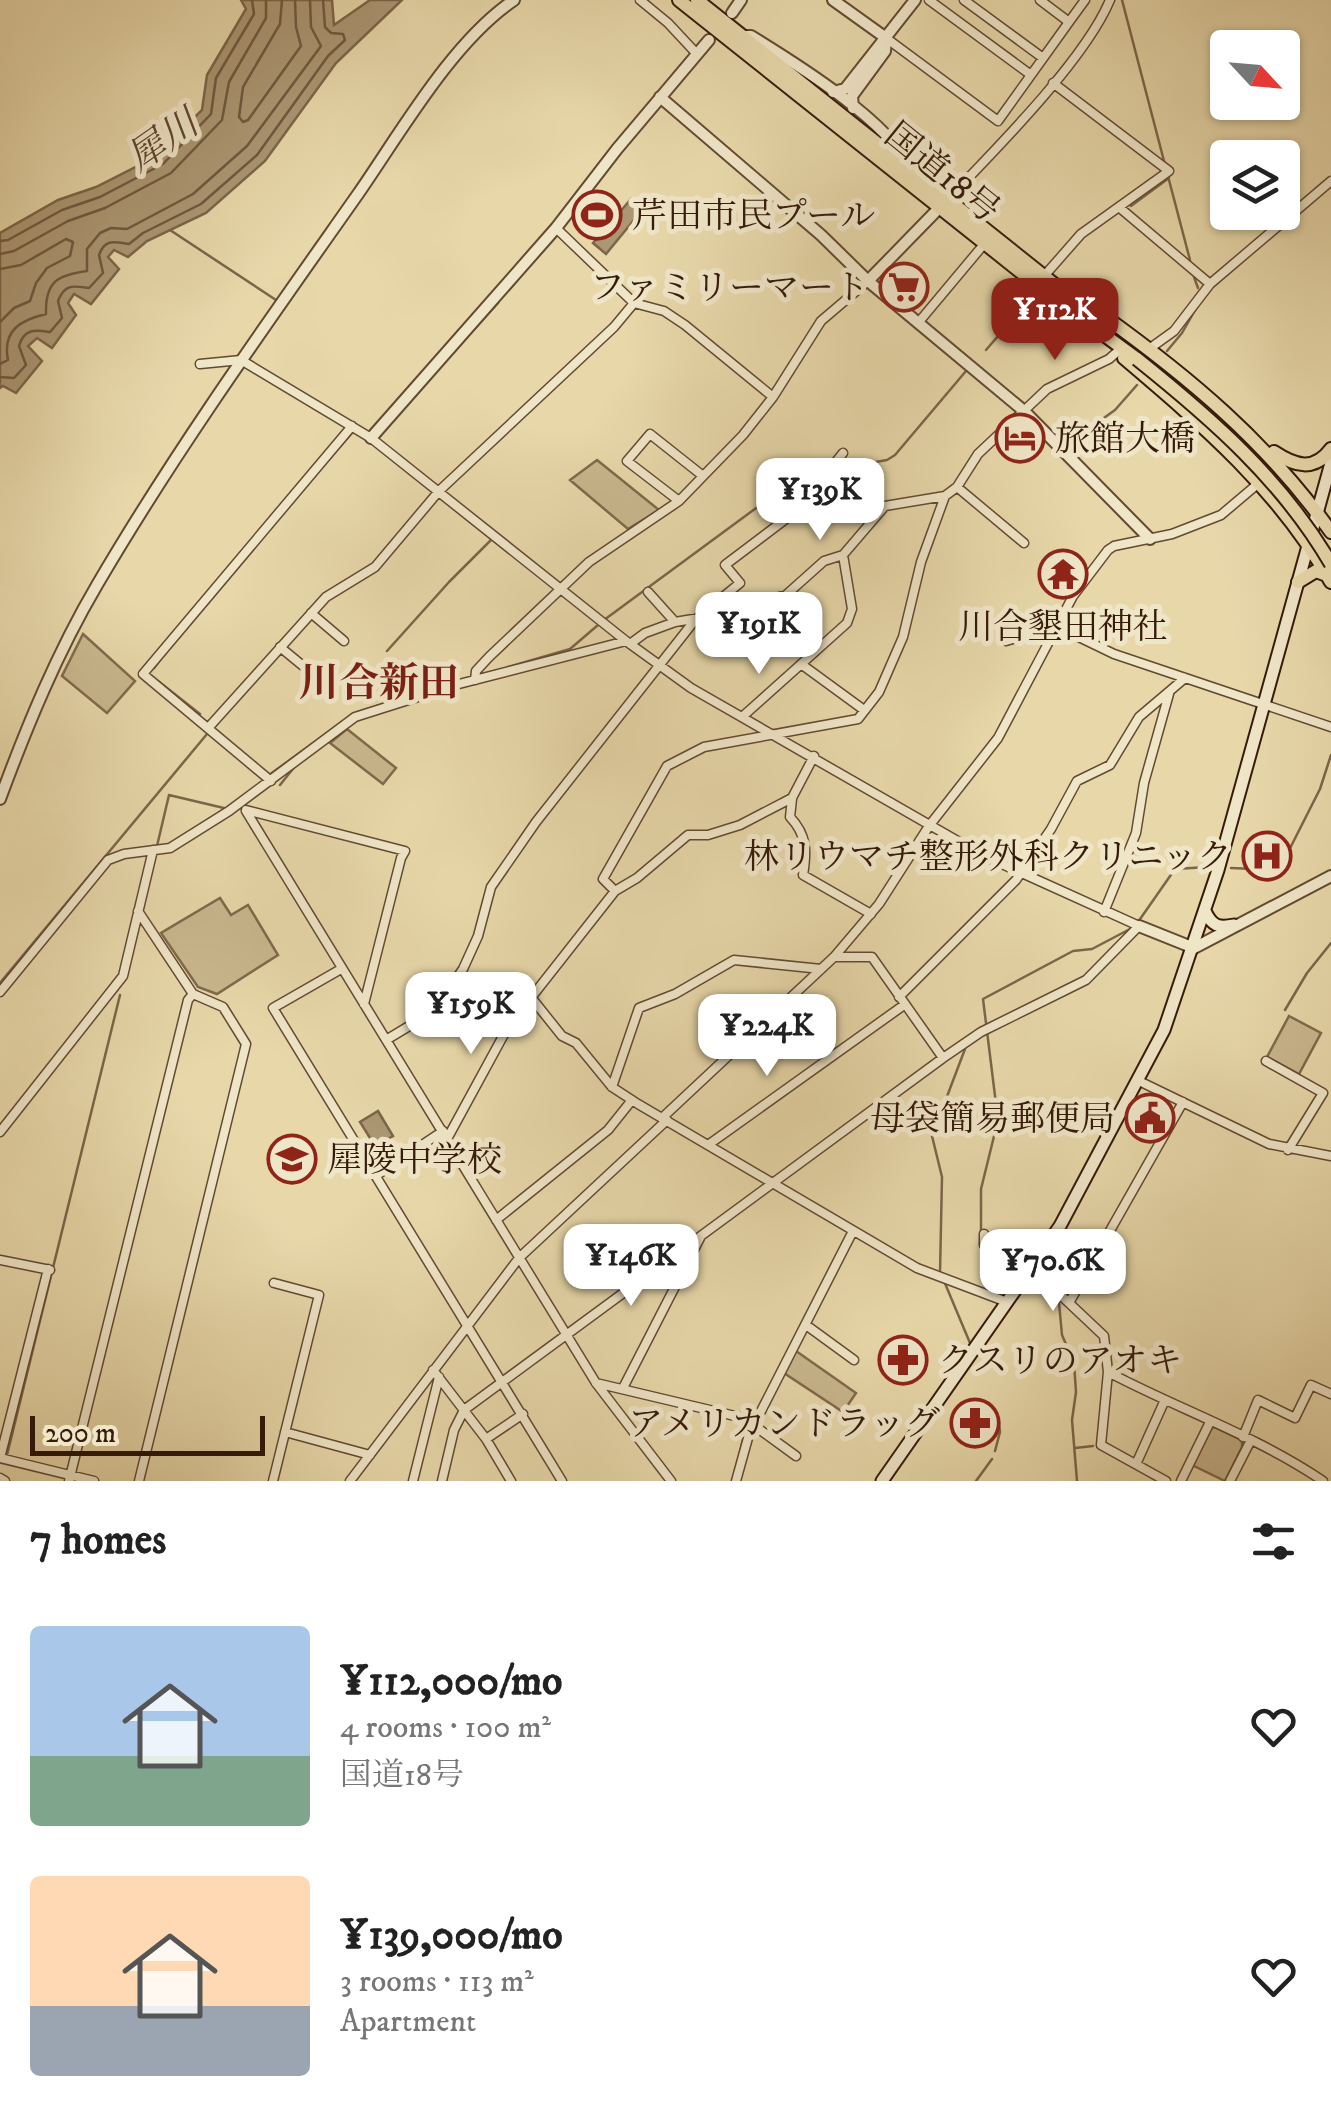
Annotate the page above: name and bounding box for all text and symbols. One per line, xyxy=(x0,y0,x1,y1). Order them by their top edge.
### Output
north arrow xyxy=(1210,30,1300,120)
map controls xyxy=(1210,30,1300,230)
water label: 犀川 xyxy=(118,98,211,183)
street label: 国道18号 xyxy=(875,114,1008,233)
button: layers xyxy=(1210,140,1300,230)
sports icon: 芹田市民プール xyxy=(571,189,623,241)
place label: 芹田市民プール xyxy=(632,195,875,239)
supermarket icon: ファミリーマート xyxy=(878,261,930,313)
place label: ファミリーマート xyxy=(590,267,869,311)
pin: ¥112K xyxy=(985,278,1125,363)
text: ¥112K xyxy=(1013,290,1097,330)
hotel icon: 旅館大橋 xyxy=(994,412,1046,464)
place label: 旅館大橋 xyxy=(1055,418,1195,462)
pin: ¥139K xyxy=(750,458,890,543)
text: ¥139K xyxy=(778,470,862,510)
temple icon: 川合墾田神社 xyxy=(1037,548,1089,600)
pin: ¥191K xyxy=(689,592,829,677)
text: ¥191K xyxy=(717,604,801,644)
place label: 川合墾田神社 xyxy=(958,606,1168,650)
district label: 川合新田 xyxy=(299,660,459,710)
hospital icon: 林リウマチ整形外科クリニック xyxy=(1241,830,1293,882)
place label: 林リウマチ整形外科クリニック xyxy=(744,836,1232,880)
pin: ¥159K xyxy=(401,972,541,1057)
text: ¥159K xyxy=(427,984,515,1024)
pin: ¥224K xyxy=(697,994,837,1079)
text: ¥224K xyxy=(720,1006,814,1046)
public building icon: 母袋簡易郵便局 xyxy=(1124,1092,1176,1144)
place label: 母袋簡易郵便局 xyxy=(870,1098,1115,1142)
school or university icon: 犀陵中学校 xyxy=(266,1133,318,1185)
place label: 犀陵中学校 xyxy=(327,1139,502,1183)
pin: ¥146K xyxy=(561,1224,701,1309)
pin: ¥70.6K xyxy=(972,1229,1134,1314)
text: ¥146K xyxy=(586,1236,676,1276)
text: ¥70.6K xyxy=(1002,1241,1104,1281)
pharmacy icon: クスリのアオキ xyxy=(877,1334,929,1386)
place label: クスリのアオキ xyxy=(938,1340,1182,1384)
pharmacy icon: アメリカンドラッグ xyxy=(949,1397,1001,1449)
place label: アメリカンドラッグ xyxy=(628,1403,940,1447)
scale bar xyxy=(30,1411,265,1456)
text: 200 m xyxy=(45,1416,116,1451)
icon: filters xyxy=(1246,1514,1301,1569)
text: 7 homes xyxy=(30,1515,166,1567)
text: ¥112,000/mo xyxy=(340,1656,563,1708)
icon: home xyxy=(110,1666,230,1786)
icon: heart xyxy=(1246,1699,1301,1754)
text: 4 rooms · 100 m² xyxy=(340,1708,551,1748)
text: 国道18号 xyxy=(340,1756,464,1796)
text: ¥139,000/mo xyxy=(340,1910,563,1962)
icon: home xyxy=(110,1916,230,2036)
icon: heart xyxy=(1246,1949,1301,2004)
text: 3 rooms · 113 m² xyxy=(340,1962,534,2002)
text: Apartment xyxy=(340,2002,476,2042)

